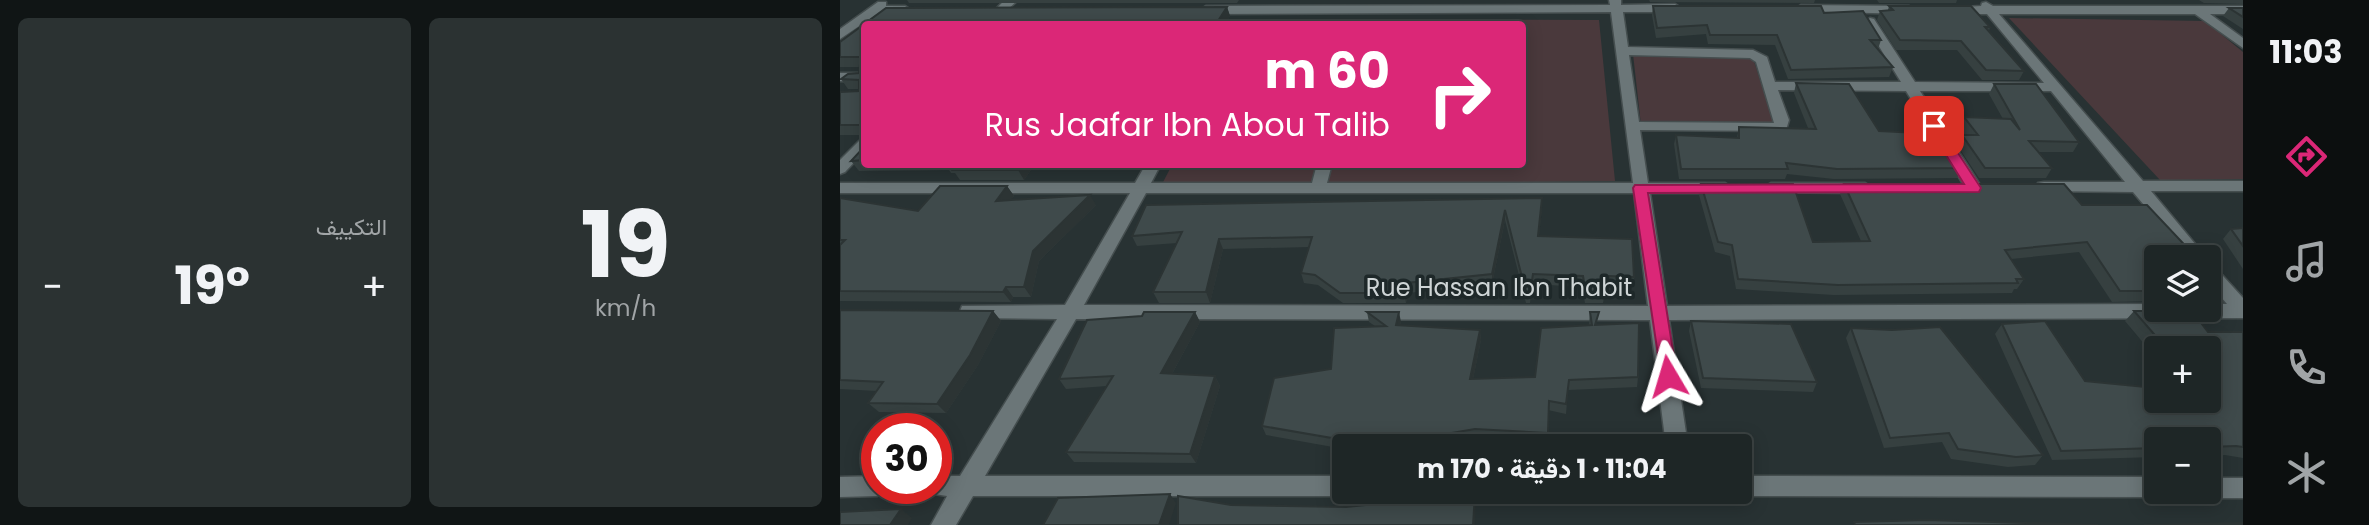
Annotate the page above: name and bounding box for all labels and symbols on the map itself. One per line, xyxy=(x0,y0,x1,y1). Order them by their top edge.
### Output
pin xyxy=(1904,96,1964,156)
street label: Rue Hassan Ibn Thabit xyxy=(1366,271,1632,304)
position arrow xyxy=(1631,339,1705,413)
speed limit sign: 30 xyxy=(861,413,952,504)

